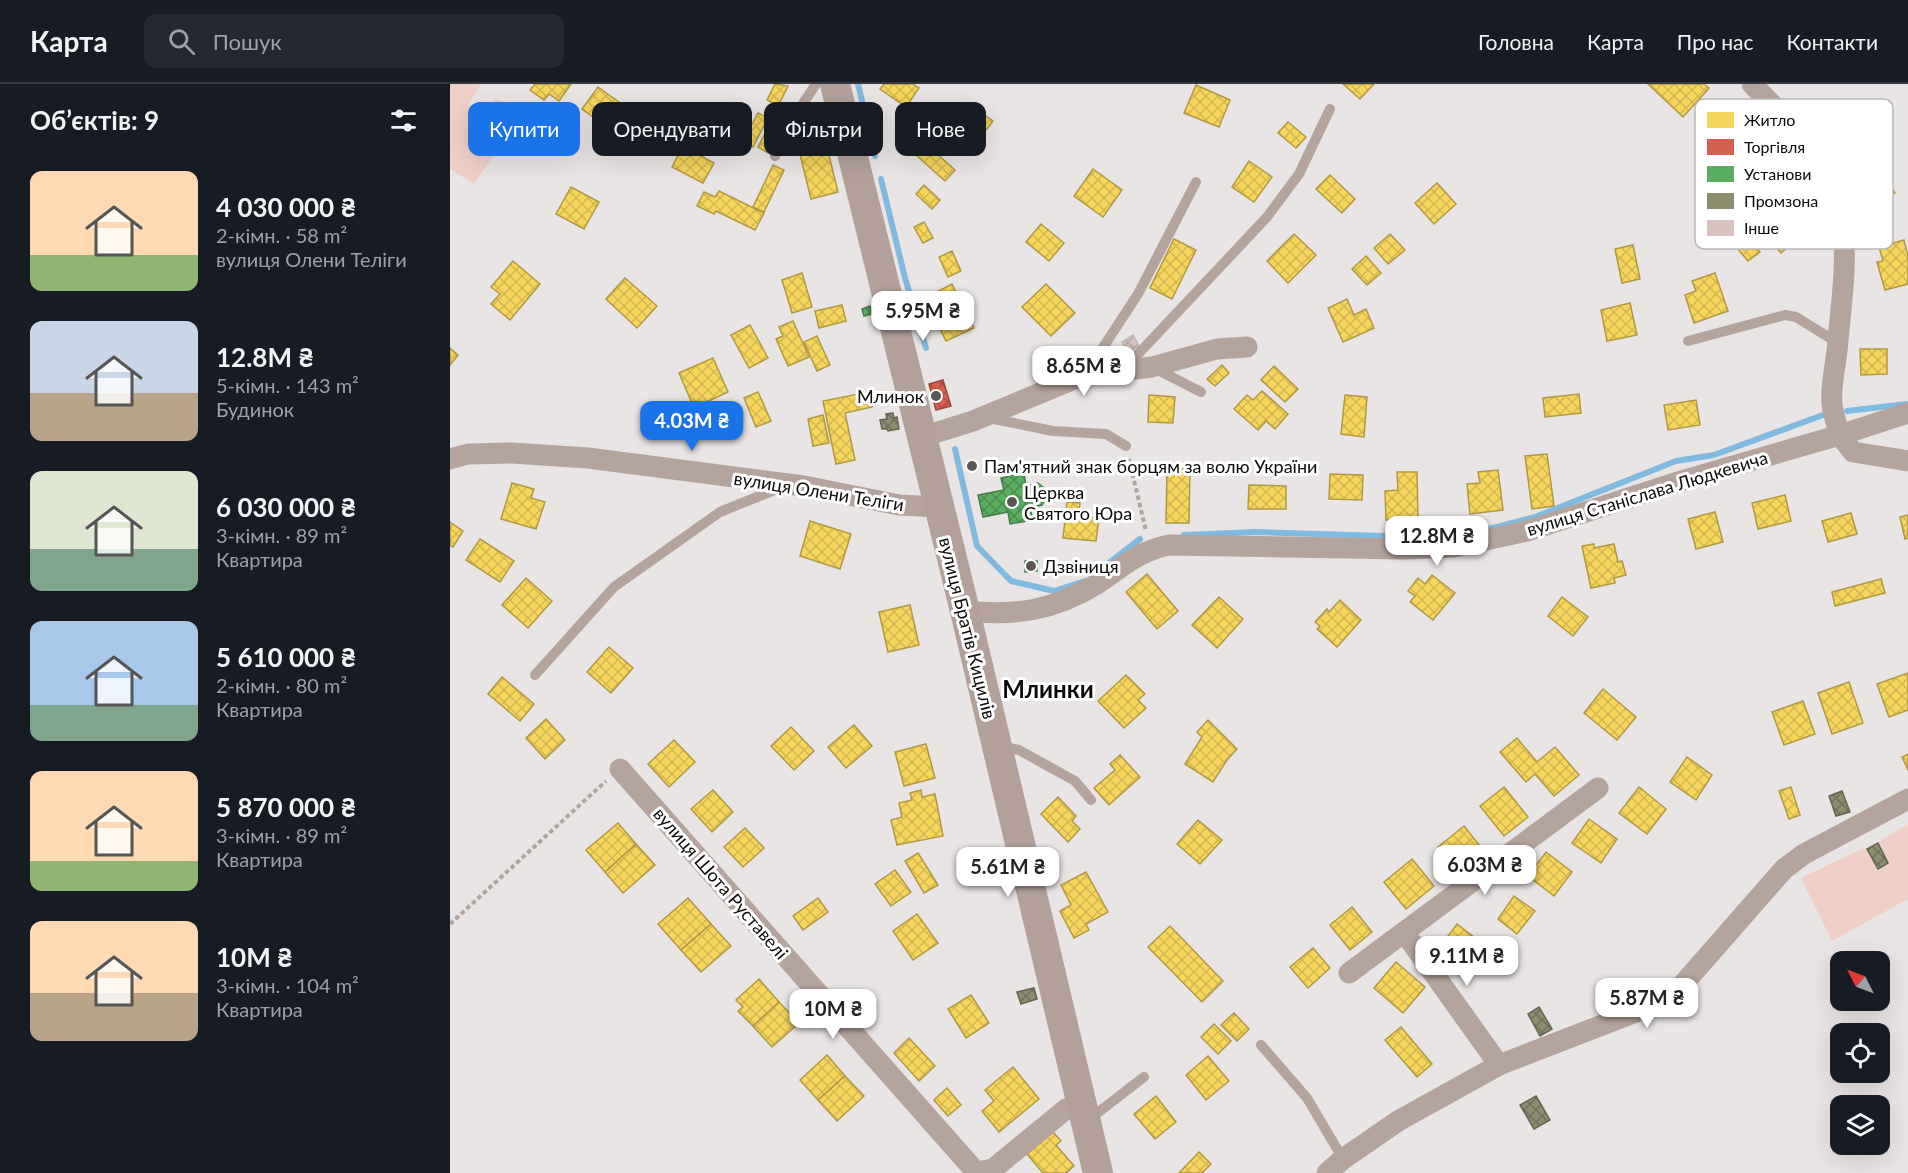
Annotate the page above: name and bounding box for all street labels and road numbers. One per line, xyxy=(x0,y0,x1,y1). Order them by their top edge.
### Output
street label: вулиця Станіслава Людкевича xyxy=(1524,446,1770,540)
street label: вулиця Олени Теліги xyxy=(732,467,906,515)
street label: вулиця Братів Кицилів xyxy=(935,535,1001,721)
street label: вулиця Шота Руставелі xyxy=(649,803,793,963)

